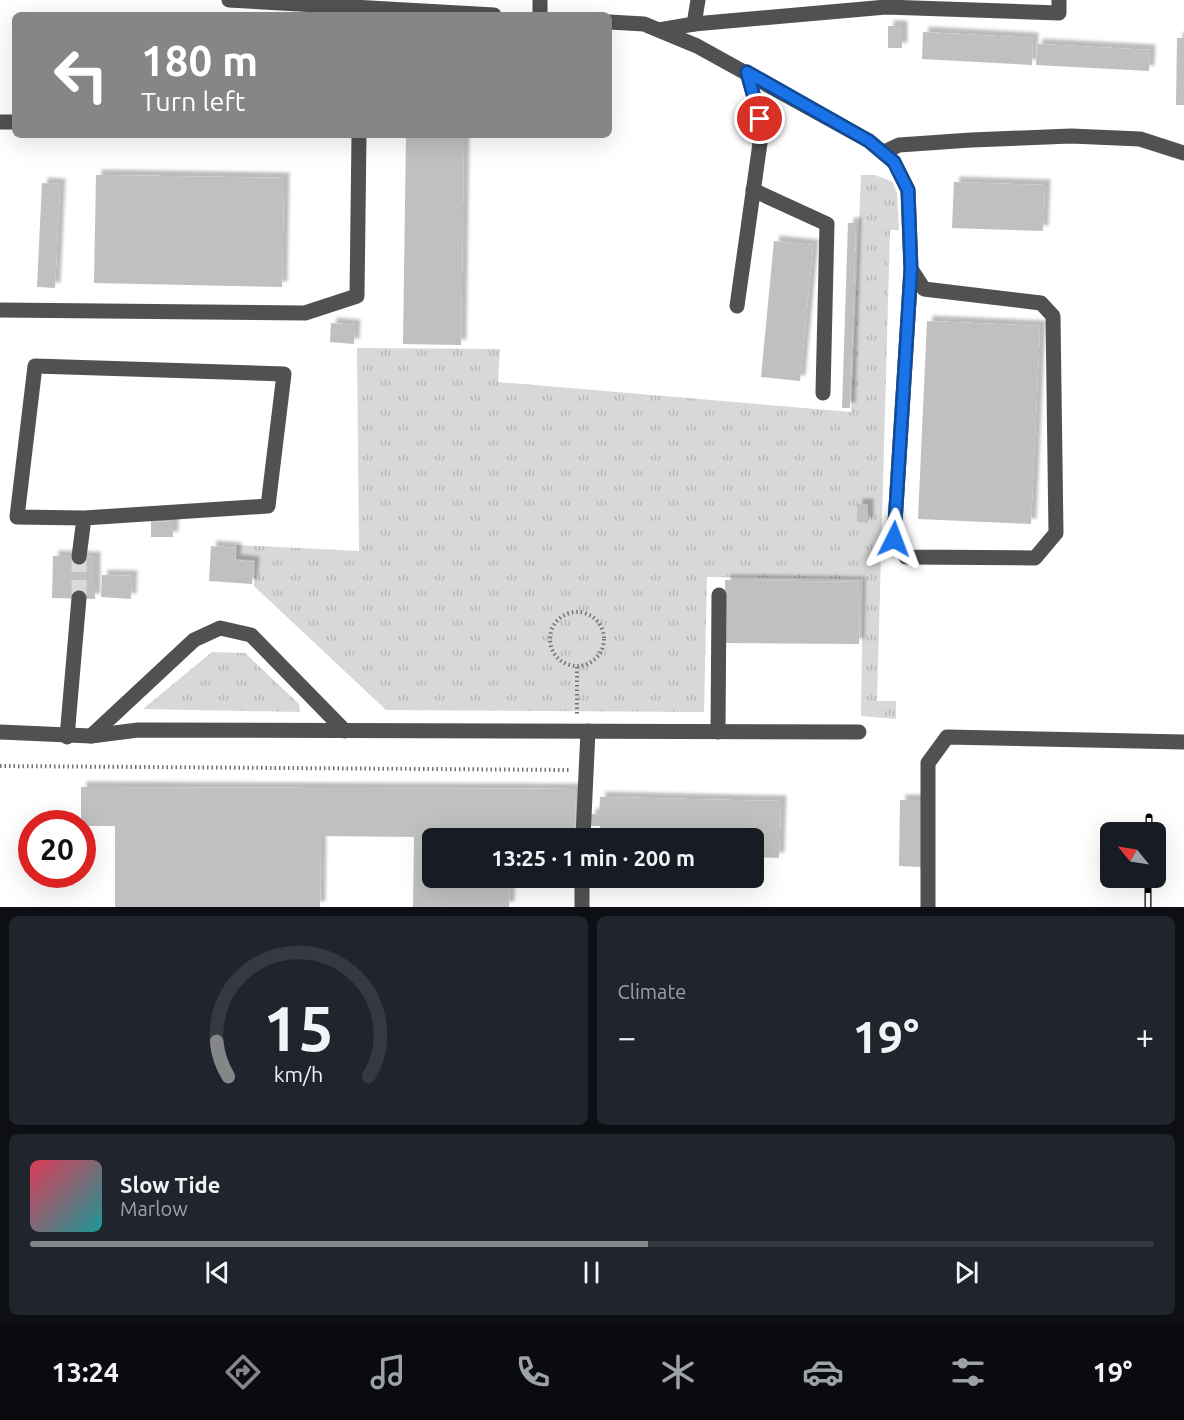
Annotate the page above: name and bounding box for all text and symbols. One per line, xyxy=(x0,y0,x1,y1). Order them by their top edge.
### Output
icon: left xyxy=(42,36,120,114)
text: 180 m xyxy=(141,37,258,84)
text: Turn left xyxy=(141,86,245,116)
pin xyxy=(734,93,785,144)
icon: arrive xyxy=(743,102,776,135)
position arrow xyxy=(862,507,926,571)
speed limit sign: 20 xyxy=(18,810,96,888)
north arrow xyxy=(1100,822,1166,888)
map controls xyxy=(1100,822,1166,888)
text: 13:25 · 1 min · 200 m xyxy=(491,845,695,870)
text: Climate xyxy=(618,980,686,1003)
text: 15 xyxy=(263,993,333,1063)
text: 19° xyxy=(852,1011,919,1062)
text: − xyxy=(618,1018,636,1055)
text: + xyxy=(1135,1018,1154,1055)
text: km/h xyxy=(273,1063,323,1087)
text: Slow Tide xyxy=(120,1172,220,1197)
text: Marlow xyxy=(120,1197,188,1220)
icon: previous xyxy=(201,1256,234,1289)
icon: pause xyxy=(575,1256,608,1289)
icon: next xyxy=(950,1256,983,1289)
icon: directions xyxy=(222,1351,264,1393)
icon: music xyxy=(367,1351,409,1393)
icon: phone xyxy=(512,1351,554,1393)
icon: climate xyxy=(657,1351,699,1393)
icon: car xyxy=(802,1351,844,1393)
icon: filters xyxy=(947,1351,989,1393)
text: 13:24 xyxy=(52,1357,119,1387)
text: 19° xyxy=(1092,1357,1132,1387)

